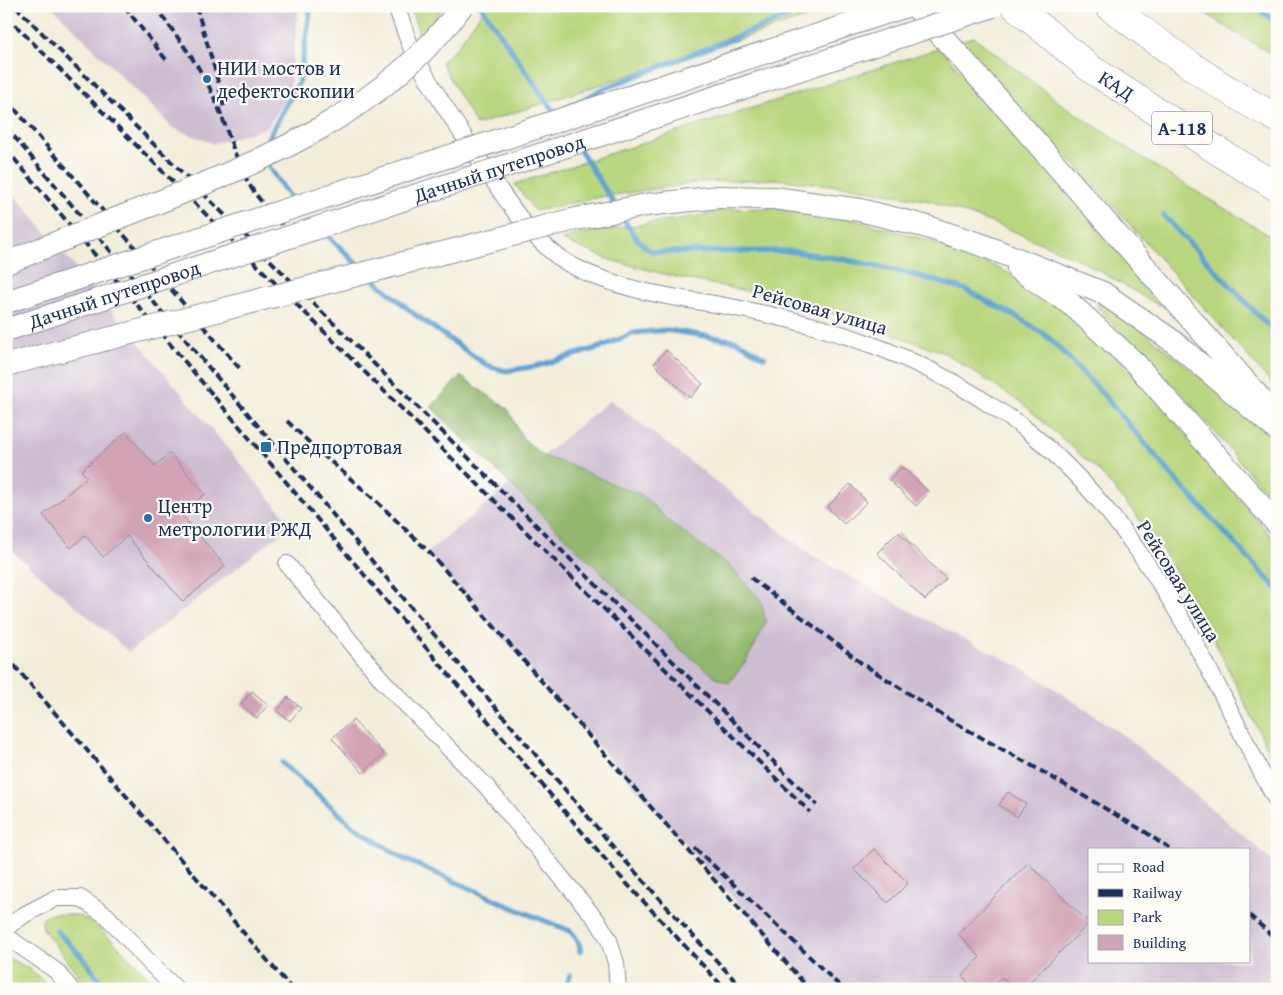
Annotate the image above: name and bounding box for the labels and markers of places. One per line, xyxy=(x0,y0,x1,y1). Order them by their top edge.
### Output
place label: НИИ мостов и дефектоскопии xyxy=(217,53,355,105)
marker: НИИ мостов и дефектоскопии xyxy=(201,73,213,85)
place label: Предпортовая xyxy=(277,432,402,461)
marker: Предпортовая xyxy=(259,440,273,454)
place label: Центр метрологии РЖД xyxy=(158,491,312,543)
marker: Центр метрологии РЖД xyxy=(142,512,154,524)

